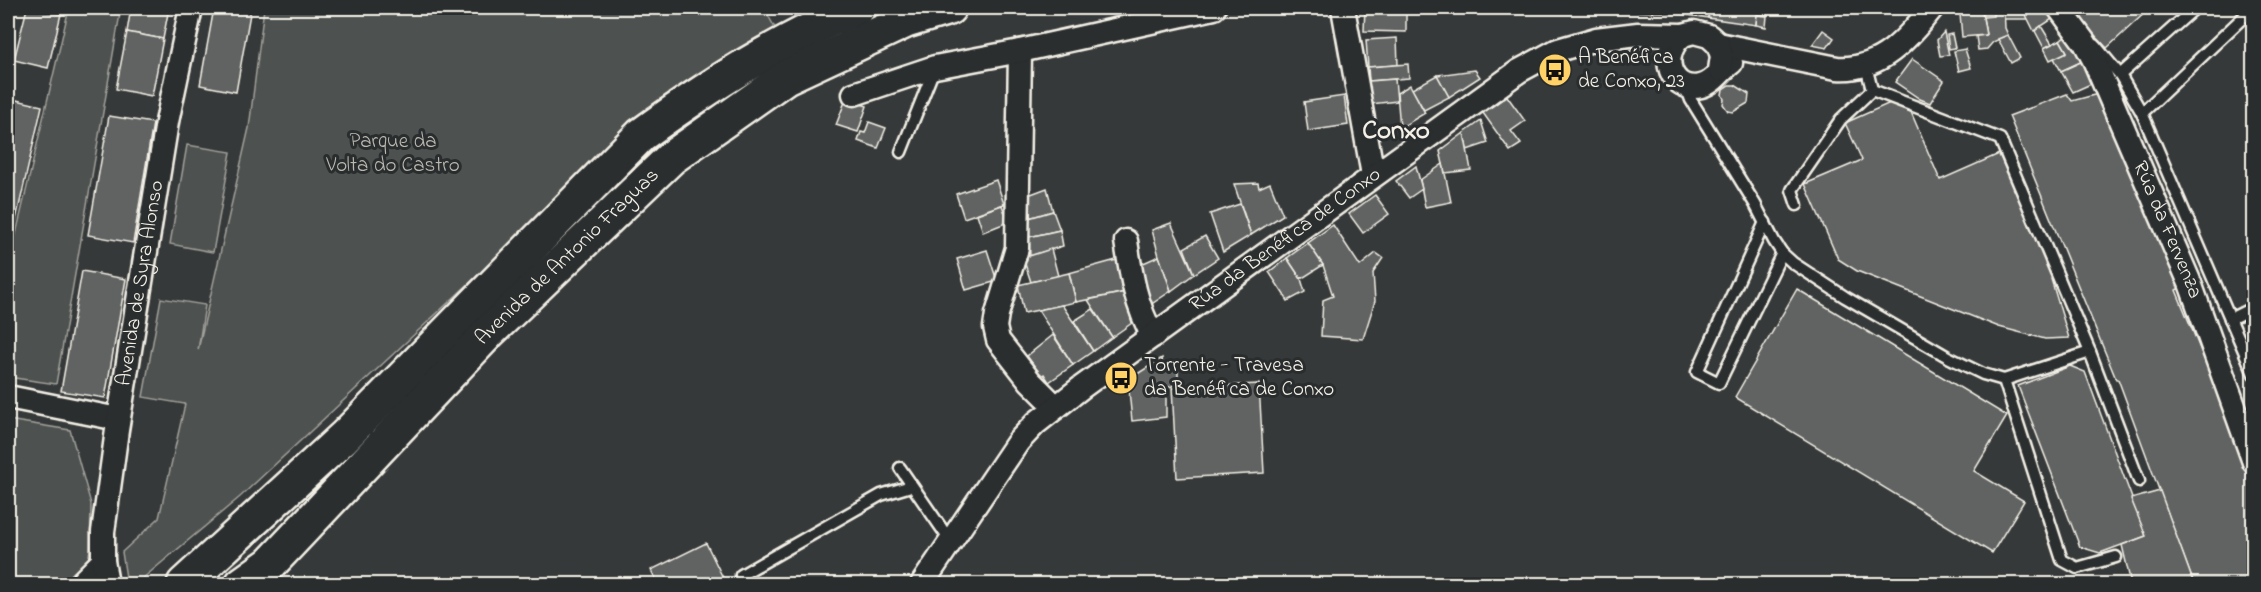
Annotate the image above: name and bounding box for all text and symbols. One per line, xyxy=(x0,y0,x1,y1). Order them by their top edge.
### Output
place label: A Benéfica de Conxo, 23 xyxy=(1578,43,1685,97)
bus stop icon: A Benéfica de Conxo, 23 xyxy=(1537,52,1573,88)
district label: Conxo xyxy=(1362,112,1430,151)
park label: Parque da Volta do Castro xyxy=(325,127,460,181)
street label: Rúa da Fervenza xyxy=(2124,157,2209,303)
street label: Rúa da Benéfica de Conxo xyxy=(1183,160,1388,320)
street label: Avenida de Antonio Fraguas xyxy=(469,161,666,352)
street label: Avenida de Syra Alonso xyxy=(109,178,172,388)
place label: Torrente - Travesa da Benéfica de Conxo xyxy=(1144,351,1334,405)
bus stop icon: Torrente - Travesa da Benéfica de Conxo xyxy=(1103,360,1139,396)

